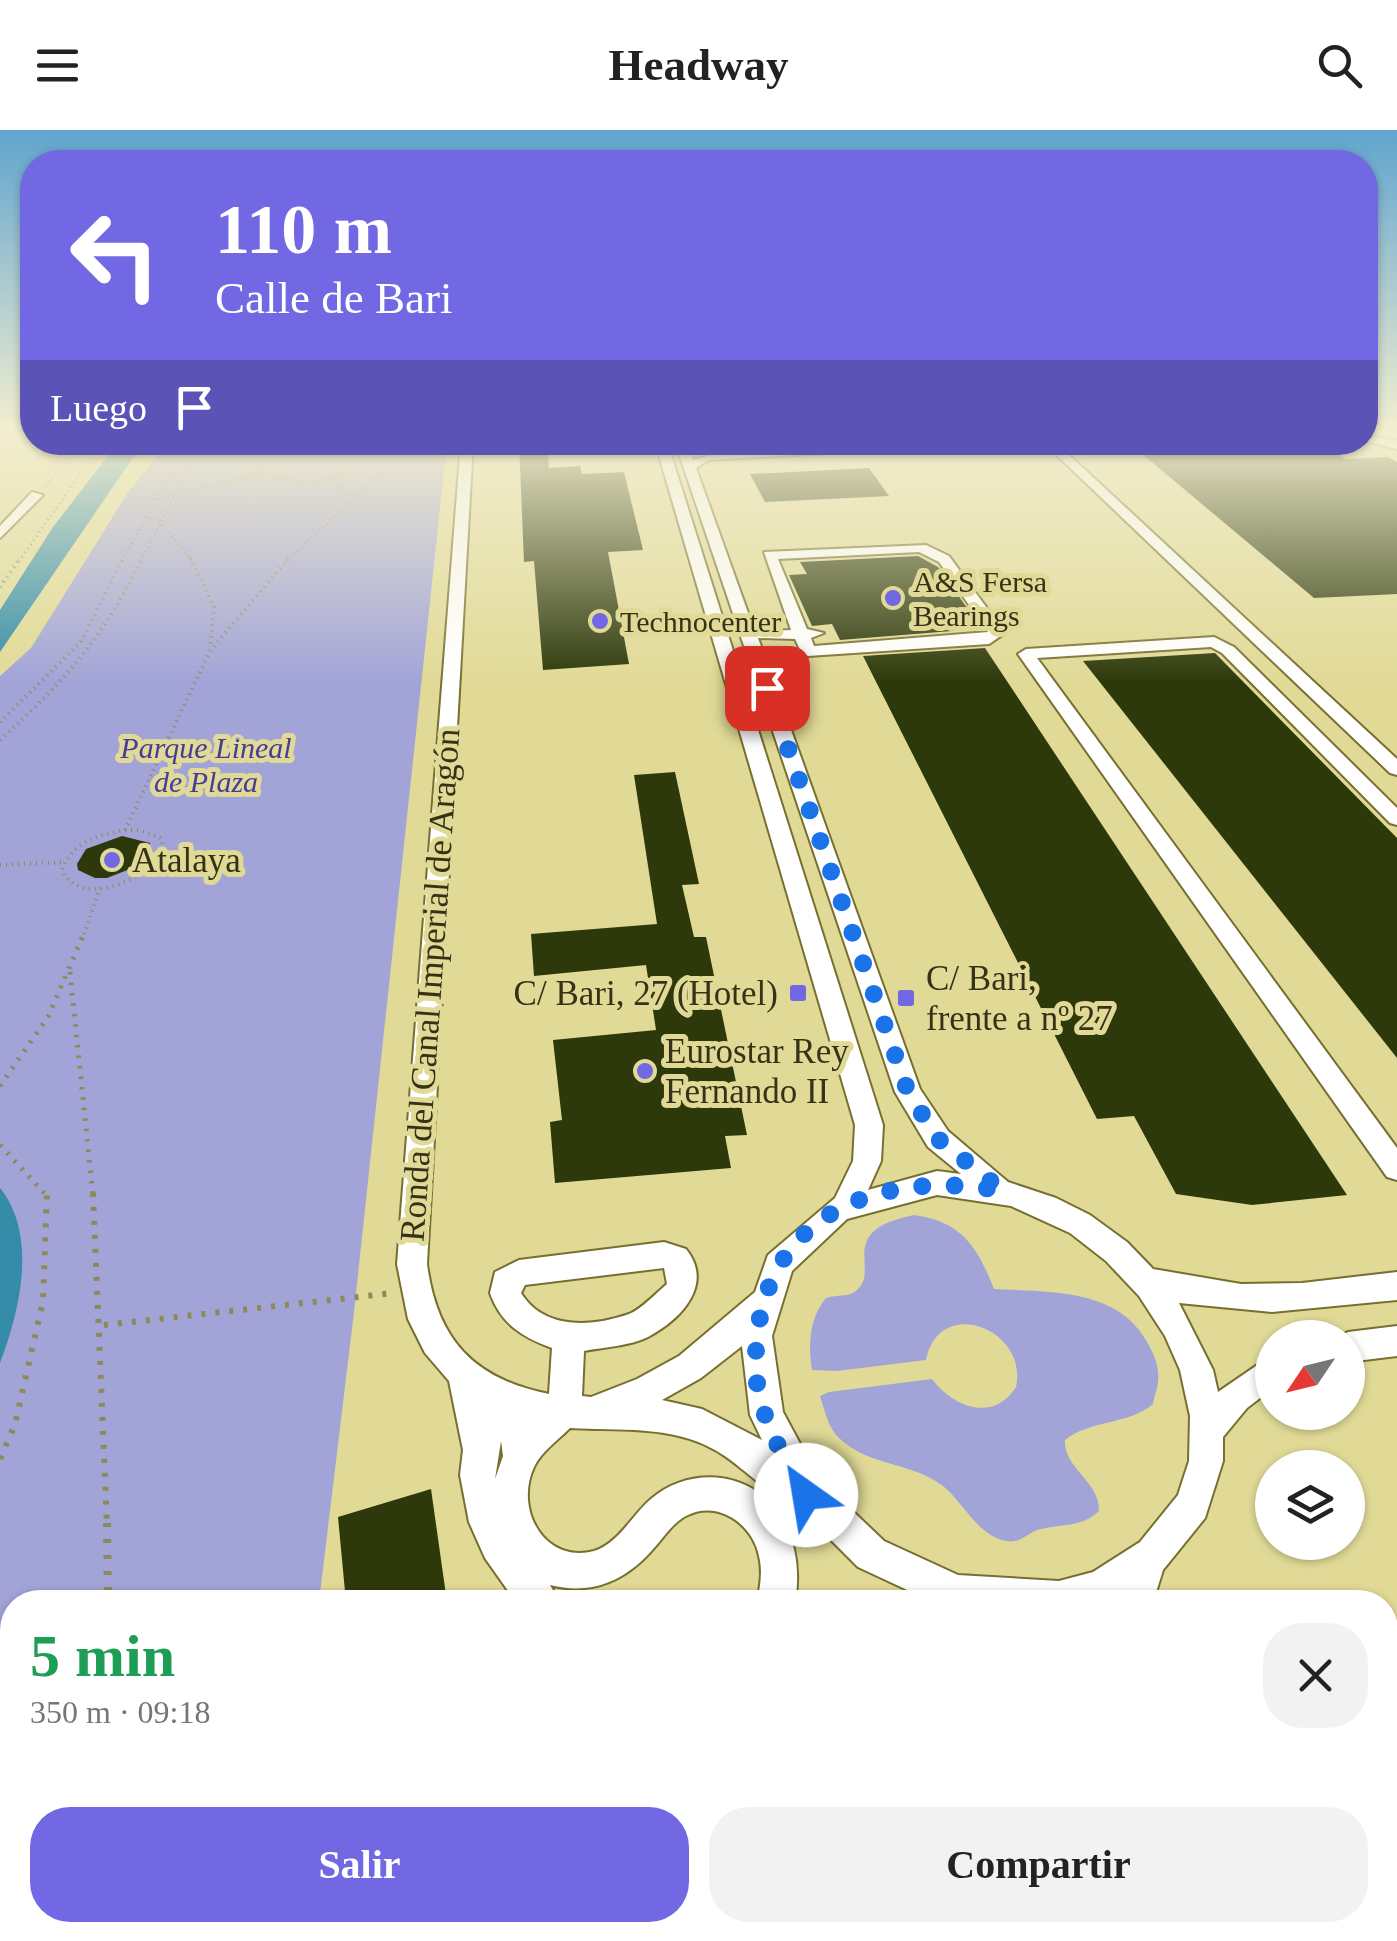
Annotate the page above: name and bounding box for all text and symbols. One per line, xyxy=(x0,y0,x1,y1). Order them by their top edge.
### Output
icon: menu xyxy=(30,38,85,93)
icon: search xyxy=(1312,38,1367,93)
text: Headway xyxy=(609,40,789,90)
icon: left xyxy=(50,190,180,320)
text: 110 m xyxy=(215,191,392,268)
text: Calle de Bari xyxy=(215,273,452,323)
icon: arrive xyxy=(167,380,222,435)
text: Luego xyxy=(50,387,147,429)
place label: A&S Fersa Bearings xyxy=(913,565,1047,632)
marker: A&S Fersa Bearings xyxy=(882,587,904,609)
place label: Technocenter xyxy=(620,605,781,638)
marker: Technocenter xyxy=(589,610,611,632)
pin xyxy=(725,646,810,731)
icon: arrive xyxy=(740,661,795,716)
street label: Ronda del Canal Imperial de Aragón xyxy=(393,727,467,1243)
park label: Parque Lineal de Plaza xyxy=(119,731,292,798)
place label: Atalaya xyxy=(132,841,241,880)
marker: Atalaya xyxy=(101,849,123,871)
place label: C/ Bari, frente a nº 27 xyxy=(926,959,1113,1038)
place label: C/ Bari, 27 (Hotel) xyxy=(514,974,778,1013)
marker: C/ Bari, 27 (Hotel) xyxy=(787,982,809,1004)
marker: C/ Bari, frente a nº 27 xyxy=(895,987,917,1009)
place label: Eurostar Rey Fernando II xyxy=(665,1032,849,1111)
marker: Eurostar Rey Fernando II xyxy=(634,1060,656,1082)
north arrow xyxy=(1255,1320,1365,1430)
map controls xyxy=(1255,1320,1365,1560)
position arrow xyxy=(754,1443,858,1547)
button: layers xyxy=(1255,1450,1365,1560)
text: 5 min xyxy=(30,1623,175,1689)
button: close xyxy=(1263,1623,1368,1728)
text: 350 m · 09:18 xyxy=(30,1694,210,1730)
button: Salir xyxy=(30,1807,689,1922)
button: Compartir xyxy=(709,1807,1368,1922)

